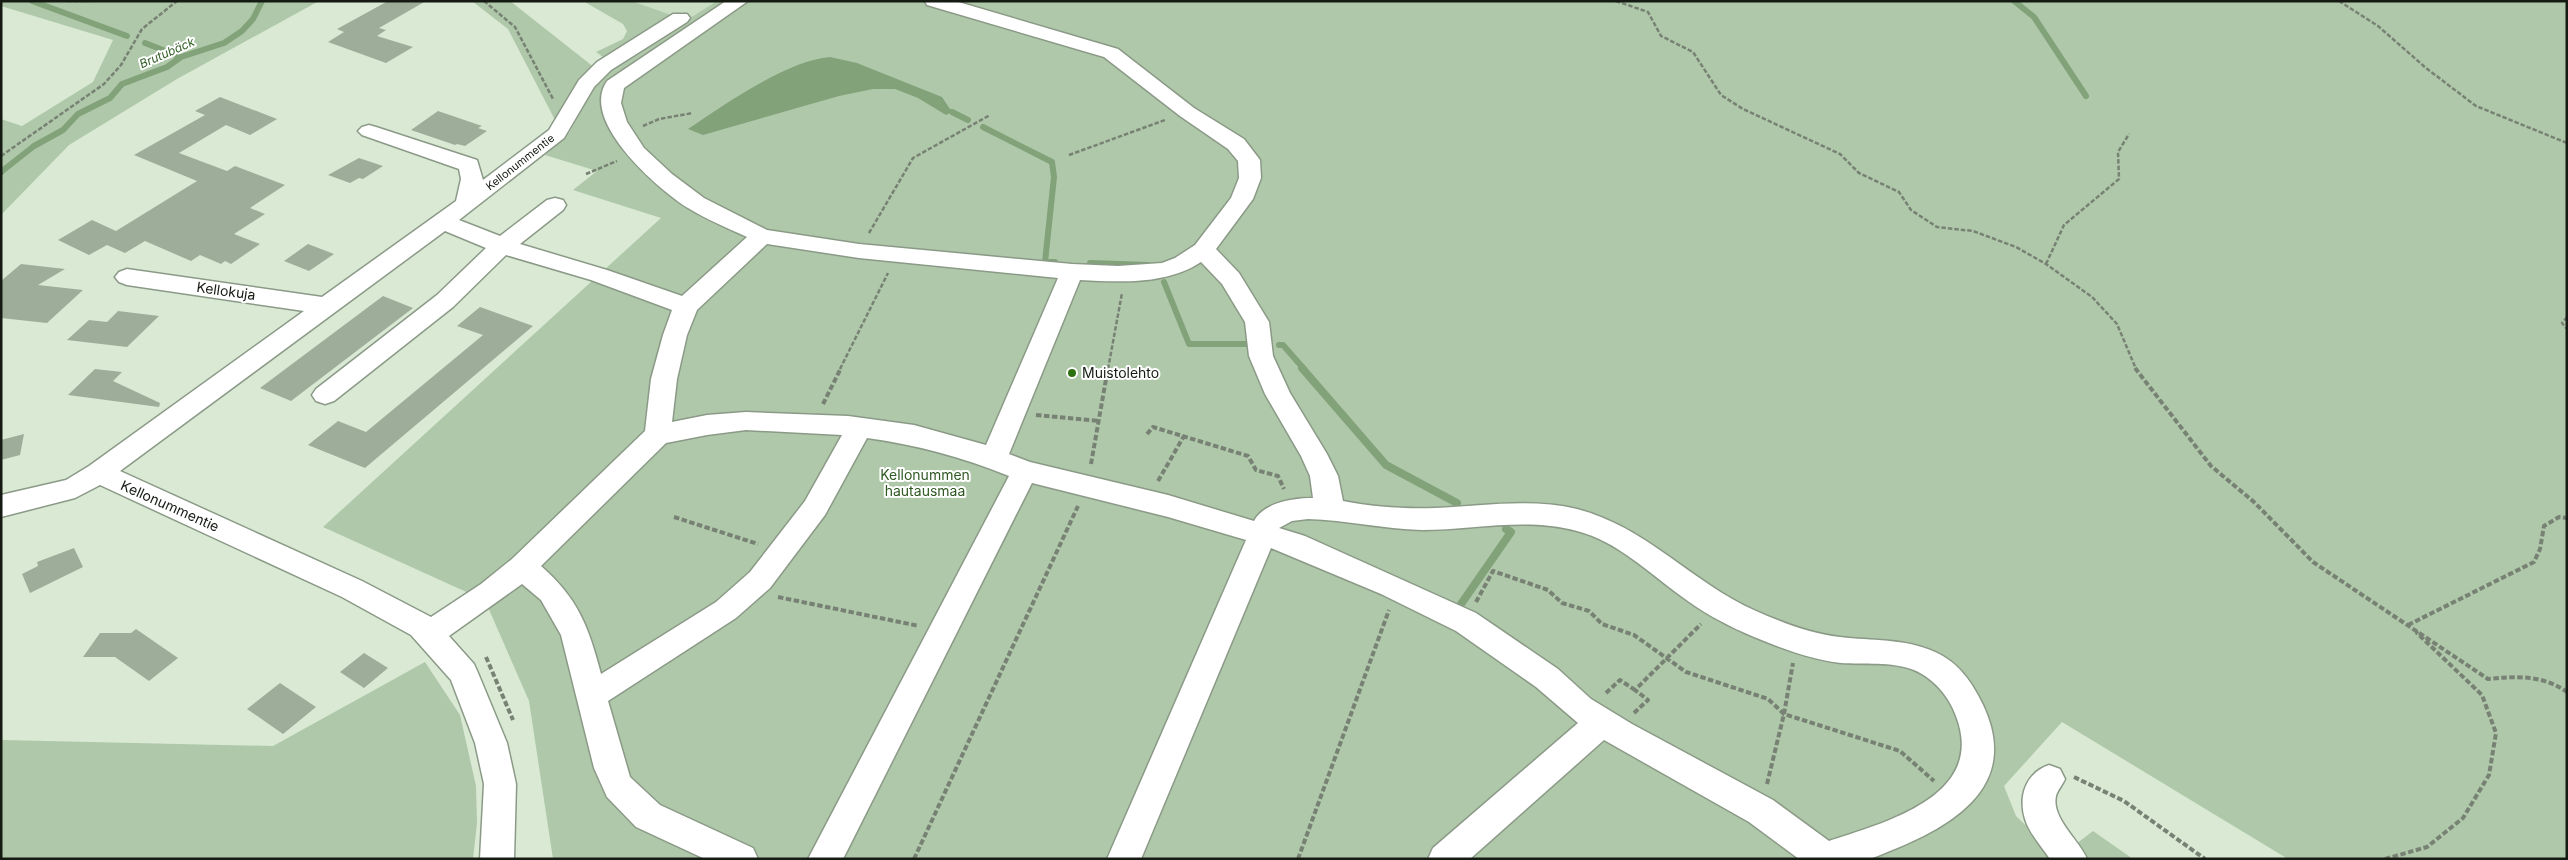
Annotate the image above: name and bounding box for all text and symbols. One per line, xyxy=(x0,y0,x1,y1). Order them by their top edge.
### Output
water label: Brutubäck xyxy=(137,34,197,71)
street label: Kellonummentie xyxy=(483,131,557,193)
street label: Kellokuja xyxy=(195,278,257,303)
place label: Muistolehto xyxy=(1082,364,1159,381)
marker: Muistolehto xyxy=(1066,367,1078,379)
park label: Kellonummen hautausmaa xyxy=(880,466,970,499)
street label: Kellonummentie xyxy=(118,476,222,535)

